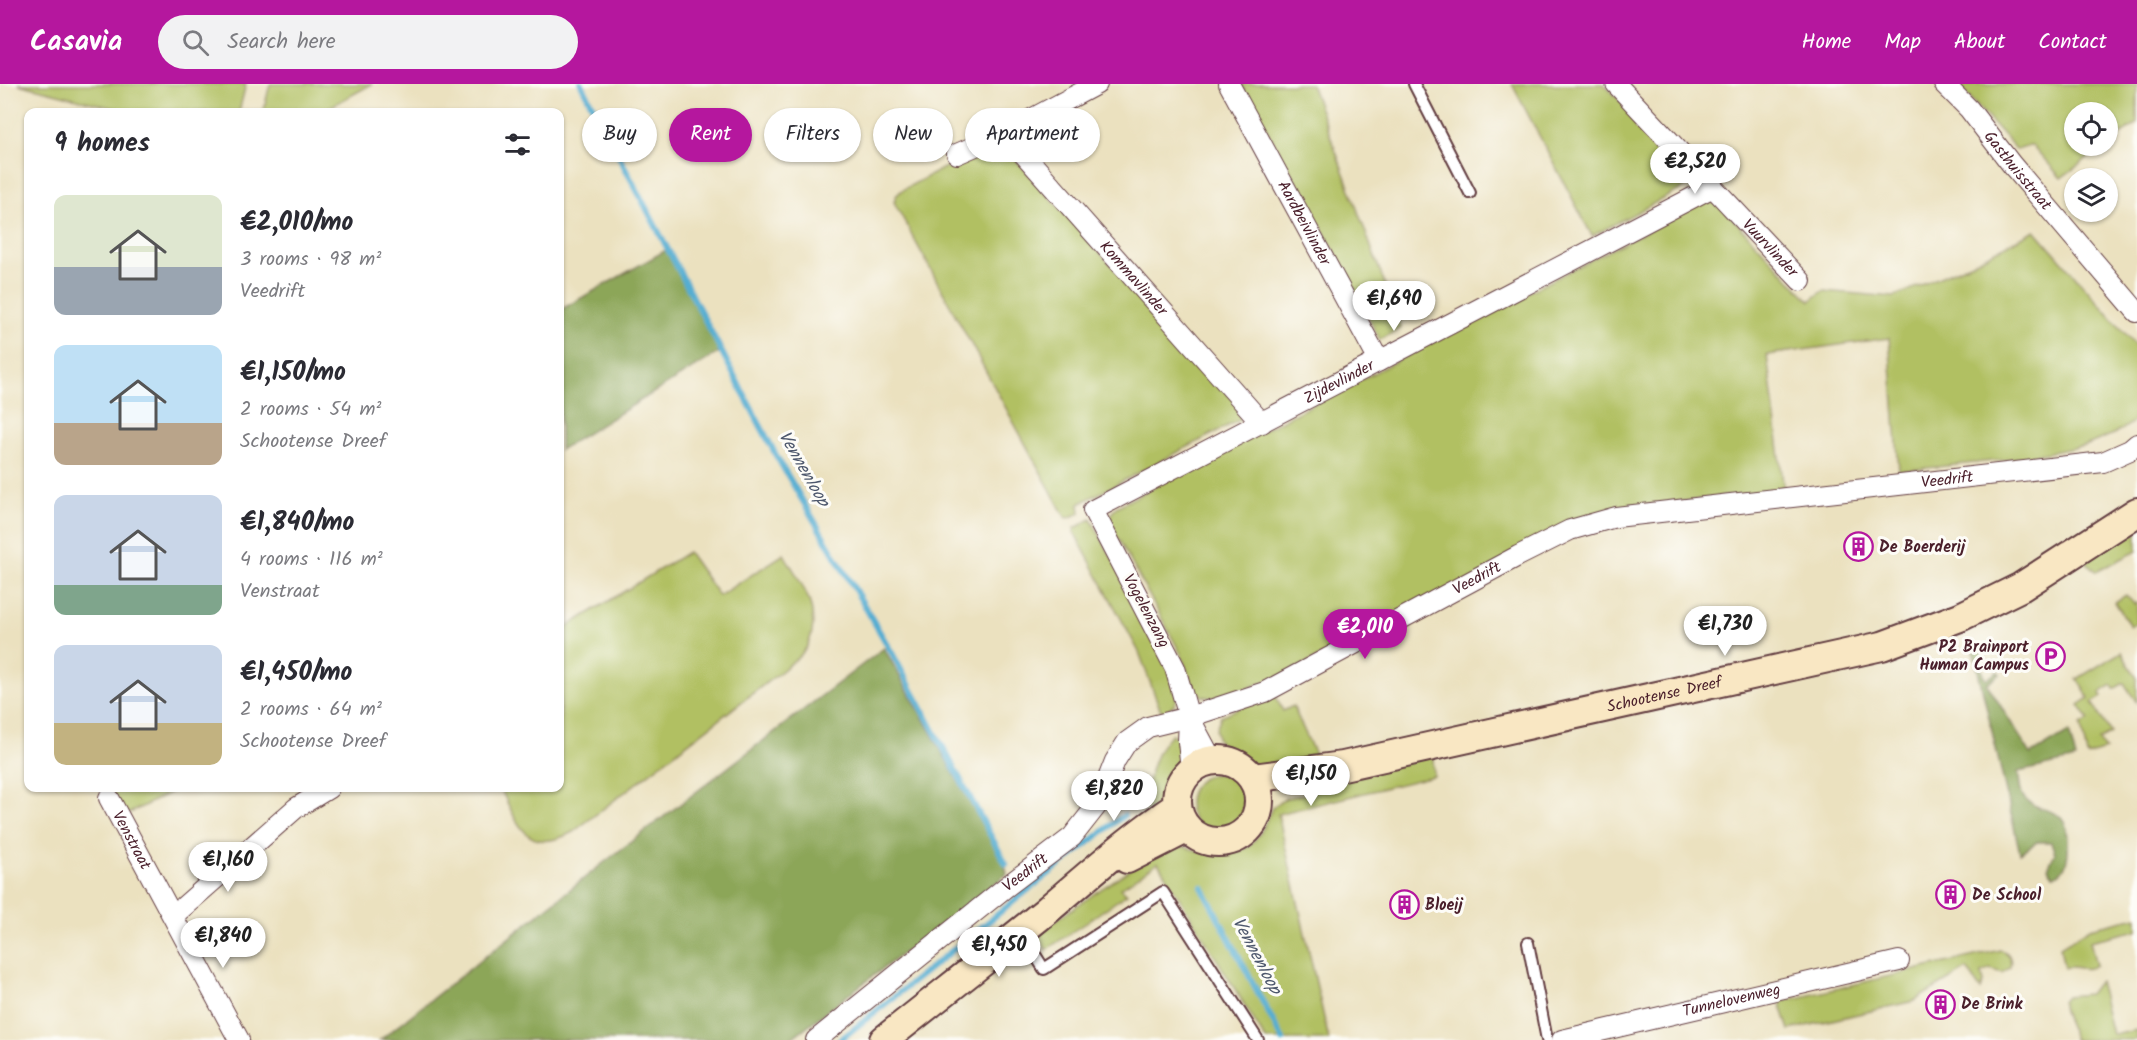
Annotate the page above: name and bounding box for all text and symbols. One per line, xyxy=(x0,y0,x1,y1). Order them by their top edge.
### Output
search box xyxy=(158,15,578,69)
text: Casavia xyxy=(30,20,122,65)
text: Search here xyxy=(227,25,336,60)
icon: search xyxy=(179,26,212,59)
text: Home xyxy=(1802,26,1851,59)
text: Map xyxy=(1884,26,1921,59)
text: About xyxy=(1954,26,2005,59)
text: Contact xyxy=(2038,26,2107,59)
map controls xyxy=(2064,102,2118,222)
button: locate xyxy=(2064,102,2118,156)
chip: Buy xyxy=(582,108,657,162)
chip: Rent xyxy=(669,108,752,162)
chip: Filters xyxy=(764,108,861,162)
chip: New xyxy=(873,108,953,162)
chip: Apartment xyxy=(965,108,1100,162)
text: 9 homes xyxy=(54,123,150,165)
street label: Gasthuisstraat xyxy=(1978,125,2059,217)
icon: filters xyxy=(501,128,534,161)
pin: €2,520 xyxy=(1646,144,1744,195)
text: €2,520 xyxy=(1664,147,1726,179)
button: layers xyxy=(2064,168,2118,222)
street label: Aardbeivlinder xyxy=(1271,176,1338,271)
text: €2,010/mo xyxy=(240,202,353,244)
street label: Vuurvlinder xyxy=(1736,213,1805,284)
icon: home xyxy=(102,219,174,291)
street label: Kommavlinder xyxy=(1093,235,1175,323)
text: 3 rooms · 98 m² xyxy=(240,244,381,276)
text: Veedrift xyxy=(240,276,305,308)
pin: €1,690 xyxy=(1345,281,1443,332)
text: €1,690 xyxy=(1366,284,1422,316)
text: €1,150/mo xyxy=(240,352,346,394)
street label: Zijdevlinder xyxy=(1299,352,1380,411)
icon: home xyxy=(102,369,174,441)
text: 2 rooms · 54 m² xyxy=(240,394,381,426)
water label: Vennenloop xyxy=(769,425,838,515)
text: Schootense Dreef xyxy=(240,426,386,458)
street label: Veedrift xyxy=(1920,464,1975,495)
text: €1,840/mo xyxy=(240,502,354,544)
icon: home xyxy=(102,519,174,591)
building icon: De Boerderij xyxy=(1842,531,1874,563)
place label: De Boerderij xyxy=(1879,535,1966,560)
text: 4 rooms · 116 m² xyxy=(240,544,383,576)
street label: Veedrift xyxy=(1448,554,1506,602)
street label: Vogelenzang xyxy=(1116,569,1176,653)
text: Venstraat xyxy=(240,576,320,608)
pin: €1,730 xyxy=(1676,606,1774,657)
pin: €2,010 xyxy=(1316,609,1414,660)
text: €1,730 xyxy=(1698,609,1752,641)
text: €2,010 xyxy=(1337,612,1393,644)
place label: P2 Brainport Human Campus xyxy=(1920,635,2030,678)
parking icon: P2 Brainport Human Campus xyxy=(2034,640,2066,672)
text: €1,450/mo xyxy=(240,652,352,694)
icon: home xyxy=(102,669,174,741)
street label: Schootense Dreef xyxy=(1604,669,1726,719)
text: 2 rooms · 64 m² xyxy=(240,694,382,726)
text: Schootense Dreef xyxy=(240,726,386,758)
pin: €1,150 xyxy=(1262,756,1360,807)
text: €1,150 xyxy=(1286,759,1336,791)
pin: €1,820 xyxy=(1065,771,1163,822)
text: €1,820 xyxy=(1085,774,1143,806)
street label: Venstraat xyxy=(106,806,158,875)
pin: €1,160 xyxy=(179,842,277,893)
text: €1,160 xyxy=(202,845,254,877)
street label: Veedrift xyxy=(997,846,1054,898)
building icon: De School xyxy=(1935,879,1967,911)
place label: De School xyxy=(1972,883,2042,908)
building icon: Bloeij xyxy=(1388,889,1420,921)
place label: Bloeij xyxy=(1425,893,1464,918)
water label: Vennenloop xyxy=(1224,912,1290,1002)
pin: €1,840 xyxy=(174,918,272,969)
text: €1,840 xyxy=(195,921,251,953)
pin: €1,450 xyxy=(950,927,1048,978)
text: €1,450 xyxy=(971,930,1027,962)
street label: Tunnelovenweg xyxy=(1680,977,1783,1024)
building icon: De Brink xyxy=(1924,988,1956,1020)
place label: De Brink xyxy=(1961,992,2023,1017)

